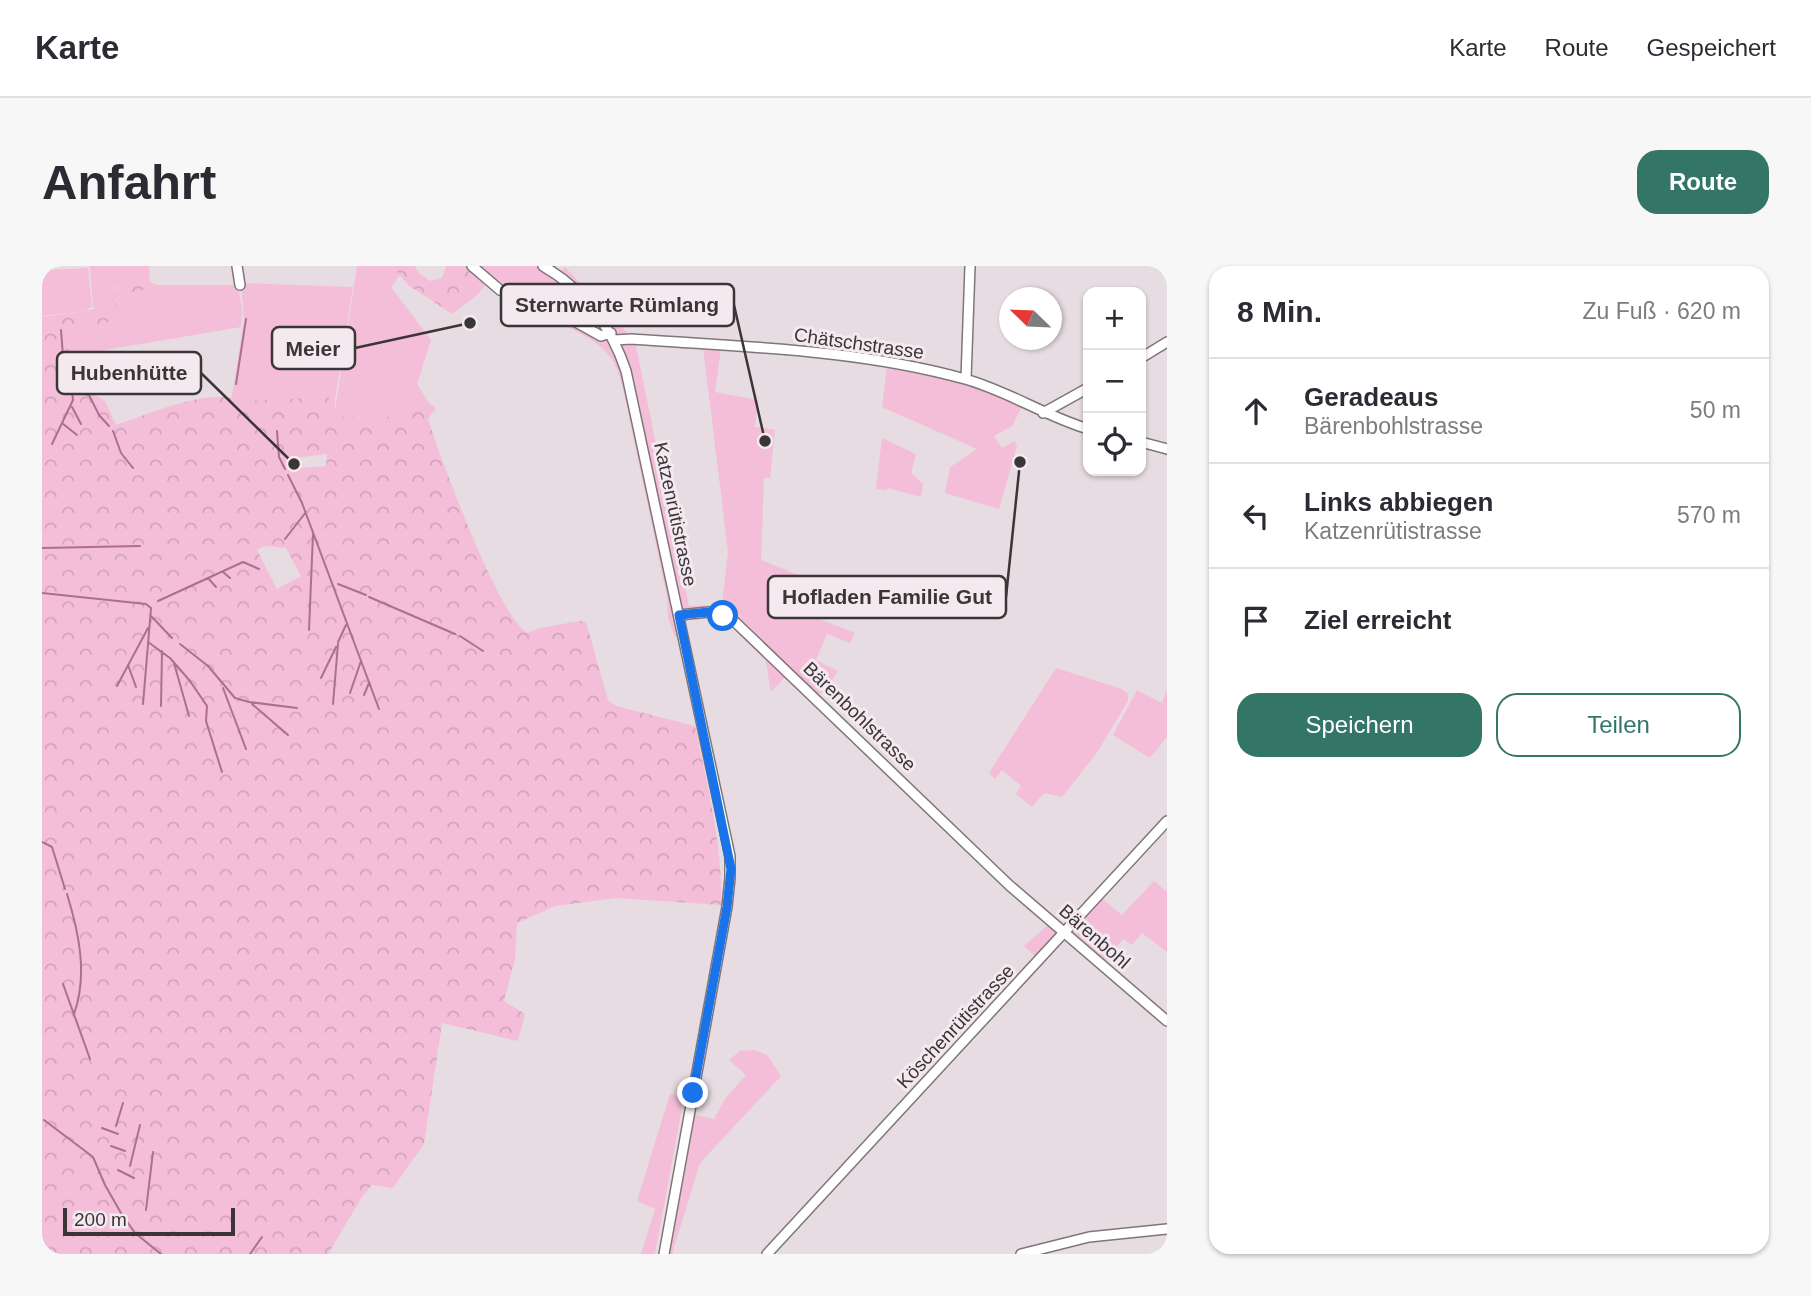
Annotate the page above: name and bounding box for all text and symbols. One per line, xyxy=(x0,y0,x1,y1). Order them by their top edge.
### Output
text: Karte xyxy=(35,29,119,66)
text: Karte xyxy=(1449,34,1507,61)
text: Route xyxy=(1545,34,1609,61)
text: Gespeichert xyxy=(1647,34,1776,61)
button: Route xyxy=(1637,150,1769,214)
text: Anfahrt xyxy=(42,155,216,209)
callout: Sternwarte Rümlang xyxy=(501,284,734,326)
north arrow xyxy=(999,287,1062,350)
map controls xyxy=(1083,287,1146,476)
button: + xyxy=(1083,287,1146,350)
text: Sternwarte Rümlang xyxy=(515,293,719,316)
text: 8 Min. xyxy=(1237,295,1322,328)
text: Zu Fuß · 620 m xyxy=(1583,298,1741,324)
street label: Chätschstrasse xyxy=(793,324,925,363)
callout: Meier xyxy=(272,327,355,369)
text: Meier xyxy=(286,337,340,360)
button: − xyxy=(1083,350,1146,413)
callout: Hubenhütte xyxy=(57,352,201,394)
text: Hubenhütte xyxy=(71,361,187,384)
text: Geradeaus xyxy=(1304,382,1438,412)
icon: ahead xyxy=(1237,392,1275,430)
text: 50 m xyxy=(1690,397,1741,423)
button: locate xyxy=(1083,413,1146,476)
text: Bärenbohlstrasse xyxy=(1304,413,1483,439)
street label: Katzenrütistrasse xyxy=(650,440,701,588)
text: Links abbiegen xyxy=(1304,487,1493,517)
icon: left xyxy=(1237,497,1275,535)
text: 570 m xyxy=(1677,502,1741,528)
text: Katzenrütistrasse xyxy=(1304,518,1482,544)
callout: Hofladen Familie Gut xyxy=(768,576,1006,618)
text: Hofladen Familie Gut xyxy=(782,585,992,608)
route start xyxy=(707,600,738,631)
icon: arrive xyxy=(1237,602,1275,640)
text: Ziel erreicht xyxy=(1304,605,1451,635)
street label: Bärenbohlstrasse xyxy=(799,657,920,775)
button: Speichern xyxy=(1237,693,1482,757)
button: Teilen xyxy=(1496,693,1741,757)
street label: Bärenbohl xyxy=(1055,900,1134,973)
street label: Köschenrütistrasse xyxy=(893,960,1018,1093)
route end xyxy=(677,1077,708,1108)
scale bar xyxy=(63,1205,234,1237)
text: 200 m xyxy=(74,1209,127,1230)

